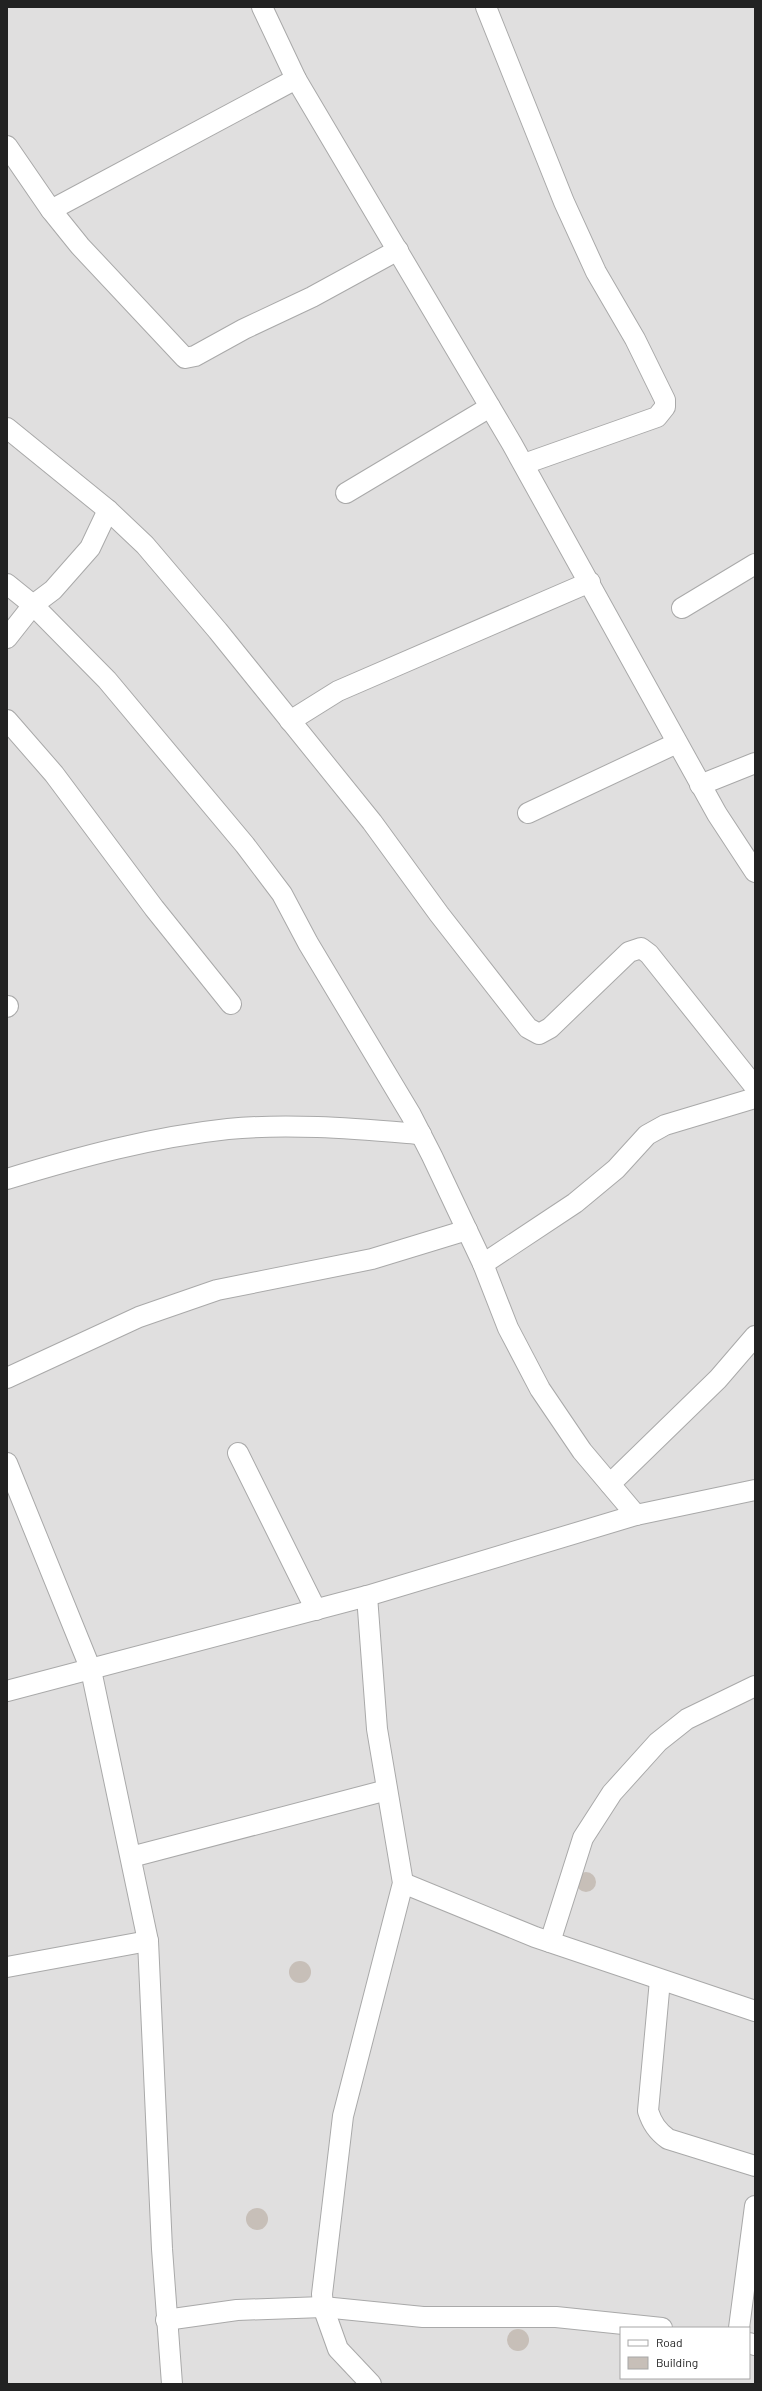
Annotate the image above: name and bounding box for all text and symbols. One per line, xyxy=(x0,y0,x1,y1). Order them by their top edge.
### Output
legend xyxy=(620,2327,750,2379)
text: Road xyxy=(656,2335,683,2349)
text: Building xyxy=(656,2355,698,2369)

